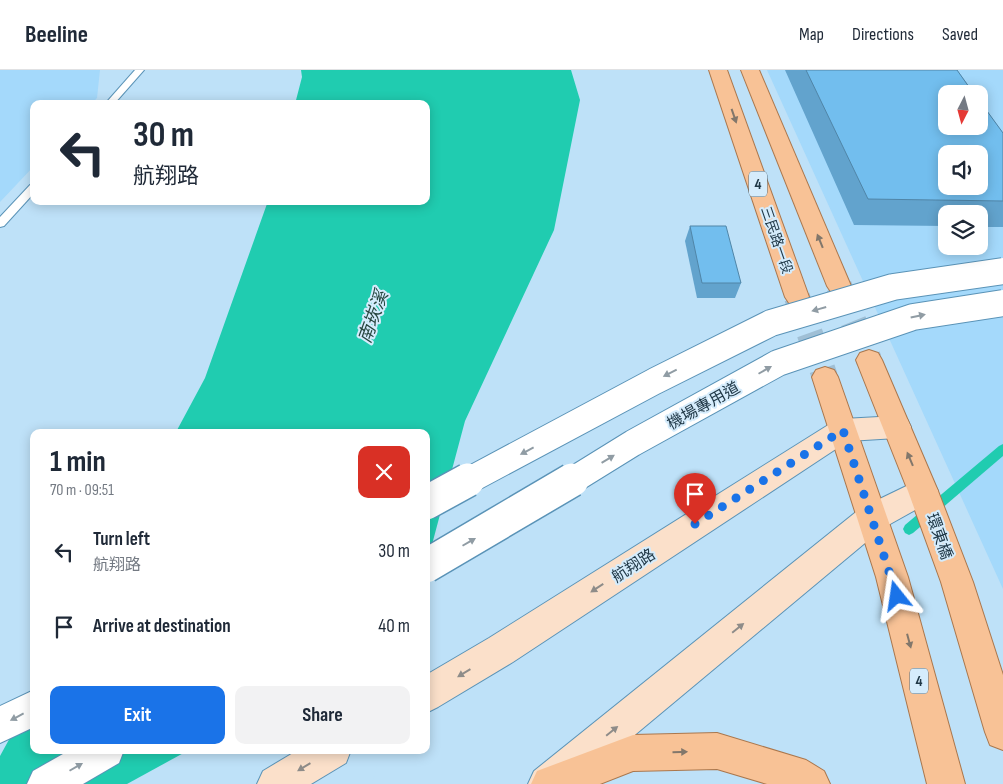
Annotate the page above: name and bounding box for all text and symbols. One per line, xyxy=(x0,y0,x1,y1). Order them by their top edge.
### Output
text: Beeline xyxy=(25,20,88,49)
text: Map xyxy=(799,24,824,45)
text: Directions xyxy=(852,24,914,45)
text: Saved xyxy=(942,24,978,45)
north arrow xyxy=(938,85,988,135)
map controls xyxy=(938,85,988,255)
one-way arrow xyxy=(730,109,738,124)
text: 30 m xyxy=(133,114,194,157)
icon: left xyxy=(50,120,115,185)
button: sound xyxy=(938,145,988,195)
text: 航翔路 xyxy=(133,163,199,190)
road number: 4 xyxy=(749,172,767,196)
street label: 三民路一段 xyxy=(757,204,796,276)
button: layers xyxy=(938,205,988,255)
one-way arrow xyxy=(816,234,824,248)
water label: 南崁溪 xyxy=(354,285,394,346)
one-way arrow xyxy=(811,305,826,313)
one-way arrow xyxy=(910,312,926,320)
one-way arrow xyxy=(758,366,771,375)
one-way arrow xyxy=(663,369,677,377)
street label: 機場專用道 xyxy=(664,379,743,434)
text: 1 min xyxy=(50,444,106,480)
button: close xyxy=(358,446,410,498)
one-way arrow xyxy=(520,446,534,455)
one-way arrow xyxy=(906,451,914,466)
one-way arrow xyxy=(602,454,615,463)
pin xyxy=(674,473,716,524)
icon: arrive xyxy=(681,480,709,508)
text: 70 m · 09:51 xyxy=(50,481,114,500)
street label: 環東橋 xyxy=(921,511,956,562)
text: Turn left xyxy=(93,528,150,551)
icon: left xyxy=(50,538,78,566)
one-way arrow xyxy=(461,538,476,546)
text: 30 m xyxy=(378,540,410,563)
street label: 航翔路 xyxy=(609,545,659,587)
text: 航翔路 xyxy=(93,556,141,575)
position arrow xyxy=(870,569,922,621)
one-way arrow xyxy=(590,583,604,593)
icon: arrive xyxy=(50,613,78,641)
text: Arrive at destination xyxy=(93,615,231,638)
text: 40 m xyxy=(378,615,410,638)
one-way arrow xyxy=(732,623,744,634)
one-way arrow xyxy=(905,634,913,649)
one-way arrow xyxy=(457,668,470,677)
road number: 4 xyxy=(910,668,928,694)
button: Exit xyxy=(50,686,225,744)
button: Share xyxy=(235,686,410,744)
one-way arrow xyxy=(10,712,24,721)
one-way arrow xyxy=(606,725,619,736)
one-way arrow xyxy=(672,747,688,755)
one-way arrow xyxy=(69,763,83,771)
one-way arrow xyxy=(297,763,312,771)

